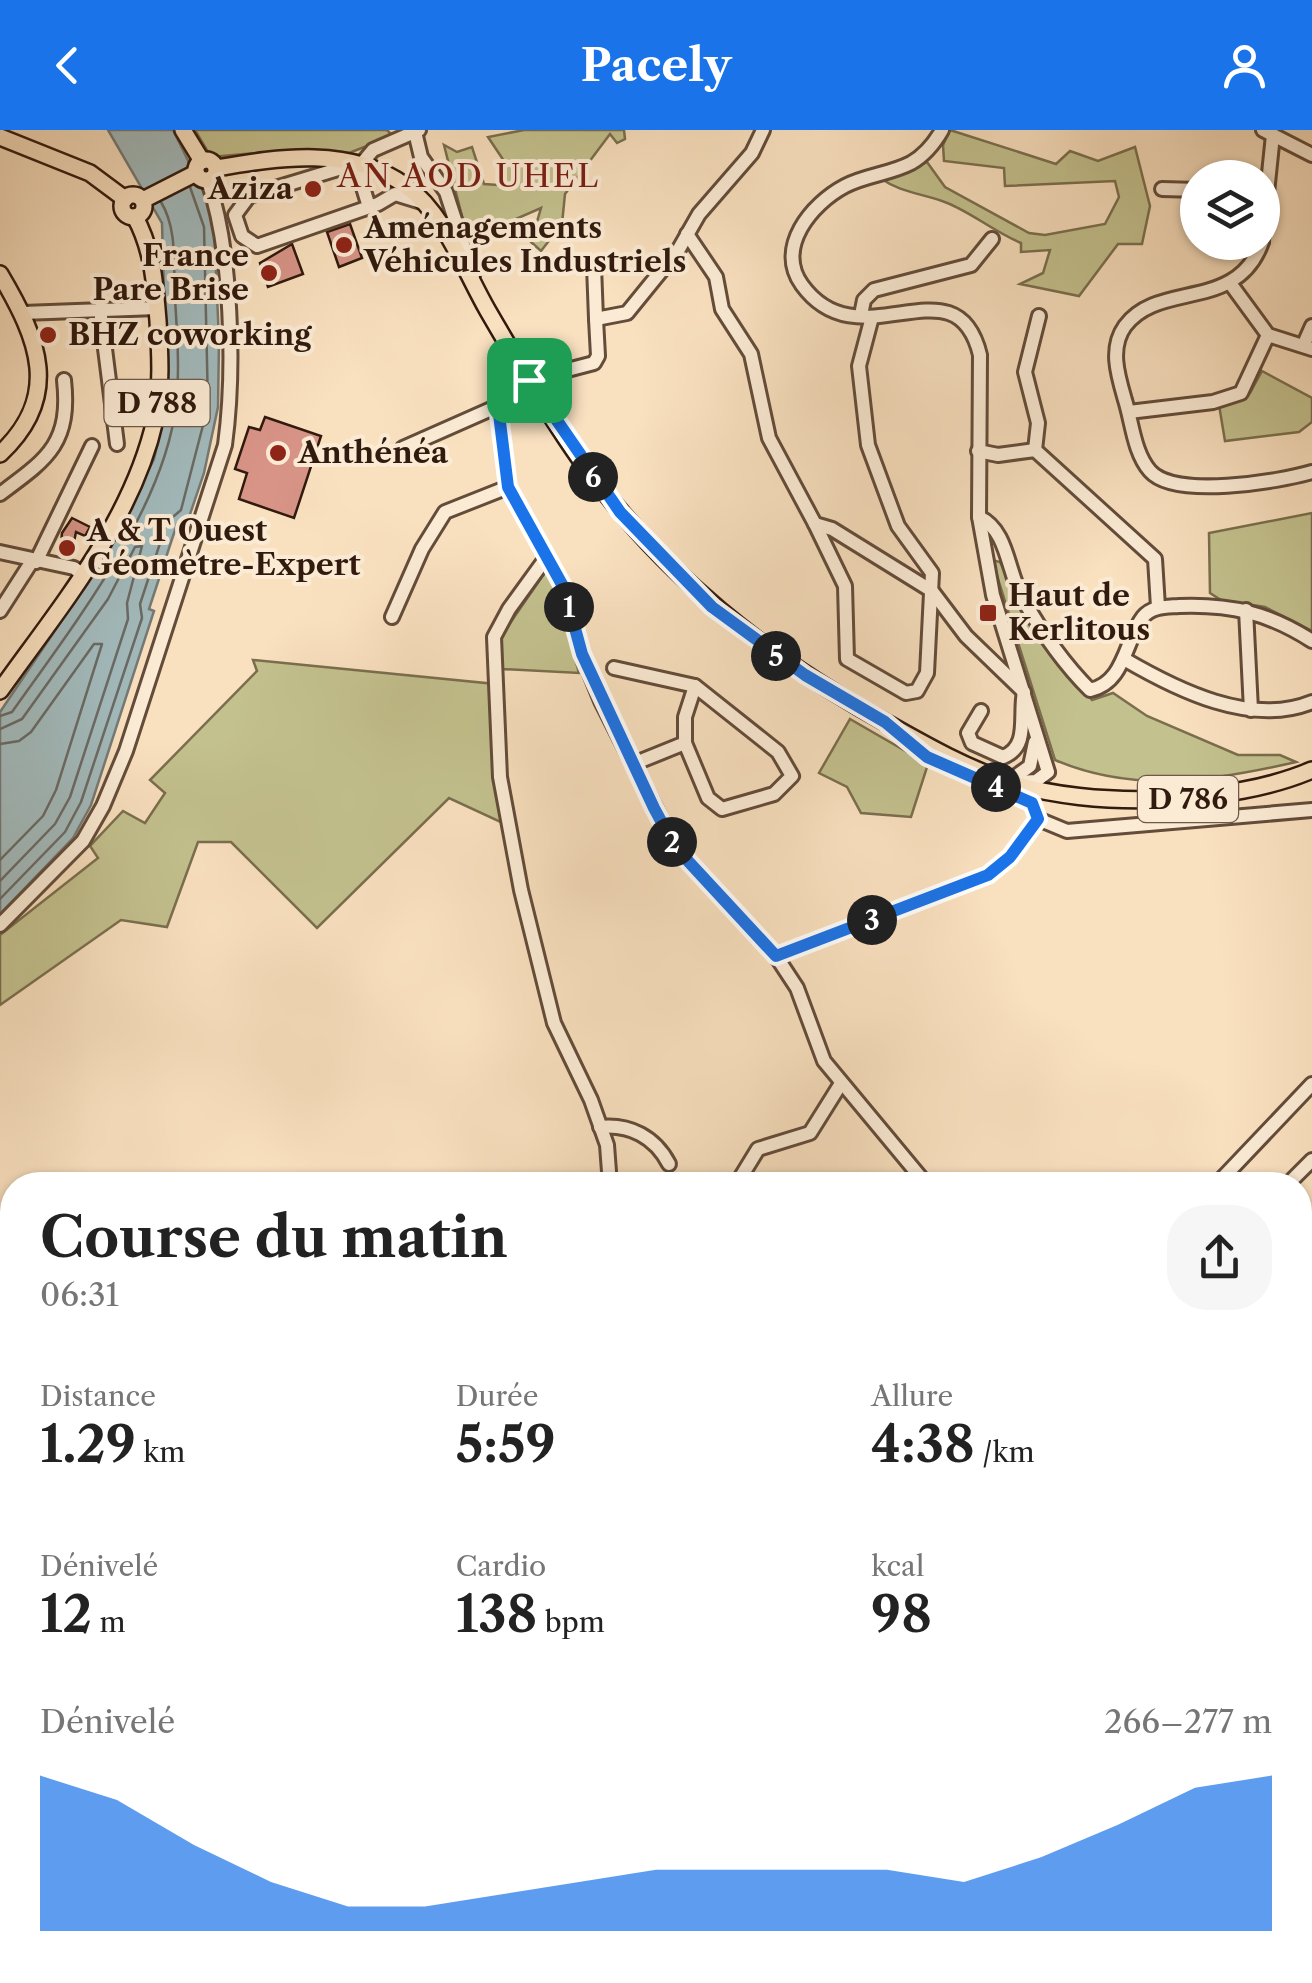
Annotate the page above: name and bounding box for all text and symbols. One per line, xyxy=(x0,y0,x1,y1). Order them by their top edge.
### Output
text: Pacely xyxy=(581,37,731,93)
icon: back xyxy=(40,38,95,93)
icon: person xyxy=(1217,38,1272,93)
district label: AN AOD UHEL xyxy=(336,156,601,195)
map controls xyxy=(1180,160,1280,260)
button: layers xyxy=(1180,160,1280,260)
place label: Aziza xyxy=(207,170,294,207)
marker: Aziza xyxy=(302,178,324,200)
place label: Aménagements Véhicules Industriels xyxy=(363,209,687,280)
marker: Aménagements Véhicules Industriels xyxy=(333,234,355,256)
place label: France Pare Brise xyxy=(92,237,249,308)
marker: France Pare Brise xyxy=(258,262,280,284)
place label: BHZ coworking xyxy=(68,316,312,353)
marker: BHZ coworking xyxy=(37,324,59,346)
pin xyxy=(487,338,572,423)
icon: arrive xyxy=(502,353,557,408)
road number: D 788 xyxy=(104,380,210,426)
place label: Anthénéa xyxy=(297,434,449,471)
marker: Anthénéa xyxy=(267,442,289,464)
pin: 6 xyxy=(568,452,618,502)
text: 6 xyxy=(585,460,601,494)
place label: A & T Ouest Géomètre-Expert xyxy=(86,512,360,583)
marker: A & T Ouest Géomètre-Expert xyxy=(56,537,78,559)
place label: Haut de Kerlitous xyxy=(1008,577,1150,648)
pin: 1 xyxy=(544,582,594,632)
text: 1 xyxy=(563,590,575,624)
marker: Haut de Kerlitous xyxy=(977,602,999,624)
pin: 5 xyxy=(751,631,801,681)
text: 5 xyxy=(768,639,784,673)
pin: 4 xyxy=(971,762,1021,812)
text: 4 xyxy=(988,770,1004,804)
road number: D 786 xyxy=(1138,776,1238,822)
pin: 2 xyxy=(647,817,697,867)
text: 2 xyxy=(664,825,680,859)
pin: 3 xyxy=(847,895,897,945)
text: 3 xyxy=(864,903,880,937)
text: Course du matin xyxy=(40,1204,508,1271)
button: share xyxy=(1167,1205,1272,1310)
text: 06:31 xyxy=(40,1275,119,1314)
text: Distance xyxy=(40,1379,156,1413)
text: Durée xyxy=(456,1379,538,1413)
text: Allure xyxy=(871,1379,953,1413)
text: 1.29 xyxy=(40,1413,136,1475)
text: 5:59 xyxy=(456,1413,556,1475)
text: 4:38 xyxy=(871,1413,975,1475)
text: km xyxy=(136,1435,185,1469)
text: /km xyxy=(975,1435,1035,1469)
text: Dénivelé xyxy=(40,1549,158,1583)
text: Cardio xyxy=(456,1549,546,1583)
text: kcal xyxy=(871,1549,924,1583)
text: 12 xyxy=(40,1583,92,1645)
text: 138 xyxy=(456,1583,537,1645)
text: 98 xyxy=(871,1583,932,1645)
text: m xyxy=(92,1605,126,1639)
text: bpm xyxy=(537,1605,605,1639)
text: Dénivelé xyxy=(40,1702,175,1741)
text: 266–277 m xyxy=(1104,1702,1272,1741)

